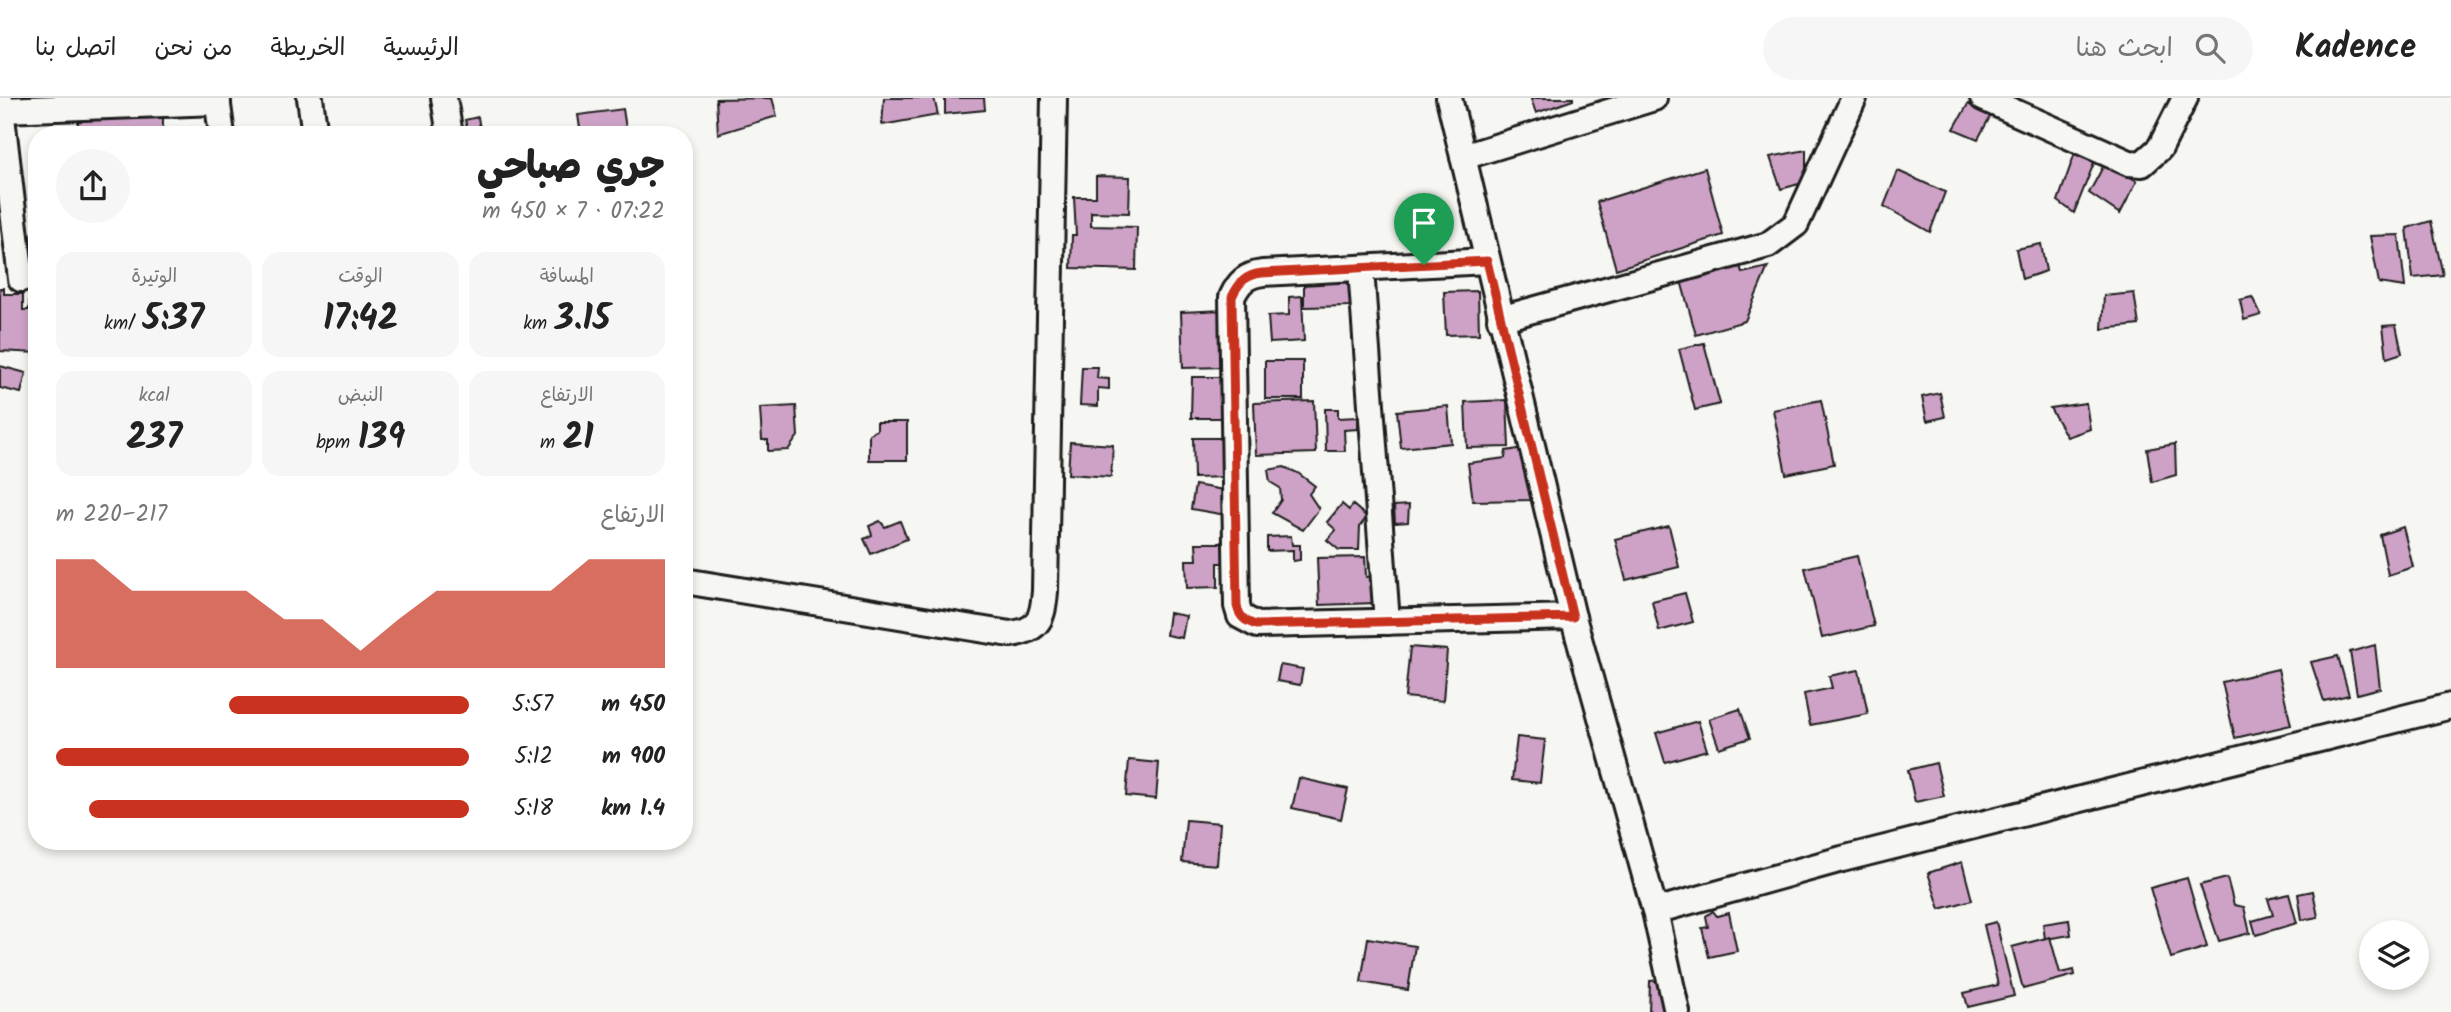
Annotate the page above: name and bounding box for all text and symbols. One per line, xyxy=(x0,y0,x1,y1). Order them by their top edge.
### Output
search box xyxy=(1763,17,2253,80)
text: Kadence xyxy=(2295,22,2416,75)
text: ابحث هنا xyxy=(2076,28,2173,70)
text: اتصل بنا xyxy=(35,29,116,68)
text: من نحن xyxy=(154,29,233,68)
text: الخريطة xyxy=(271,29,345,68)
text: الرئيسية xyxy=(383,29,459,68)
icon: search xyxy=(2191,29,2229,67)
text: جري صباحي xyxy=(477,138,665,198)
button: share xyxy=(56,149,130,223)
pin xyxy=(1394,193,1454,265)
text: 07:22 · 7 × 450 m xyxy=(482,194,665,230)
icon: arrive xyxy=(1405,204,1443,242)
text: الوتيرة xyxy=(131,262,177,292)
text: الوقت xyxy=(338,262,383,292)
text: المسافة xyxy=(540,262,594,292)
text: 5:37 xyxy=(142,292,204,348)
text: 17:42 xyxy=(323,292,398,348)
text: 3.15 xyxy=(555,292,611,348)
text: /km xyxy=(104,309,142,339)
text: km xyxy=(523,309,555,339)
text: kcal xyxy=(139,381,170,411)
text: النبض xyxy=(338,381,383,411)
text: الارتفاع xyxy=(540,381,593,411)
text: 237 xyxy=(126,411,182,467)
text: 139 xyxy=(358,411,405,467)
text: 21 xyxy=(563,411,594,467)
text: bpm xyxy=(316,428,358,458)
text: m xyxy=(540,428,563,458)
text: 217–220 m xyxy=(56,497,167,533)
text: الارتفاع xyxy=(601,498,665,534)
text: 5:57 xyxy=(512,687,553,723)
text: 450 m xyxy=(601,687,665,723)
text: 5:12 xyxy=(514,739,553,775)
text: 900 m xyxy=(602,739,665,775)
text: 5:18 xyxy=(514,791,553,827)
text: 1.4 km xyxy=(601,791,665,827)
map controls xyxy=(2359,920,2429,990)
button: layers xyxy=(2359,920,2429,990)

